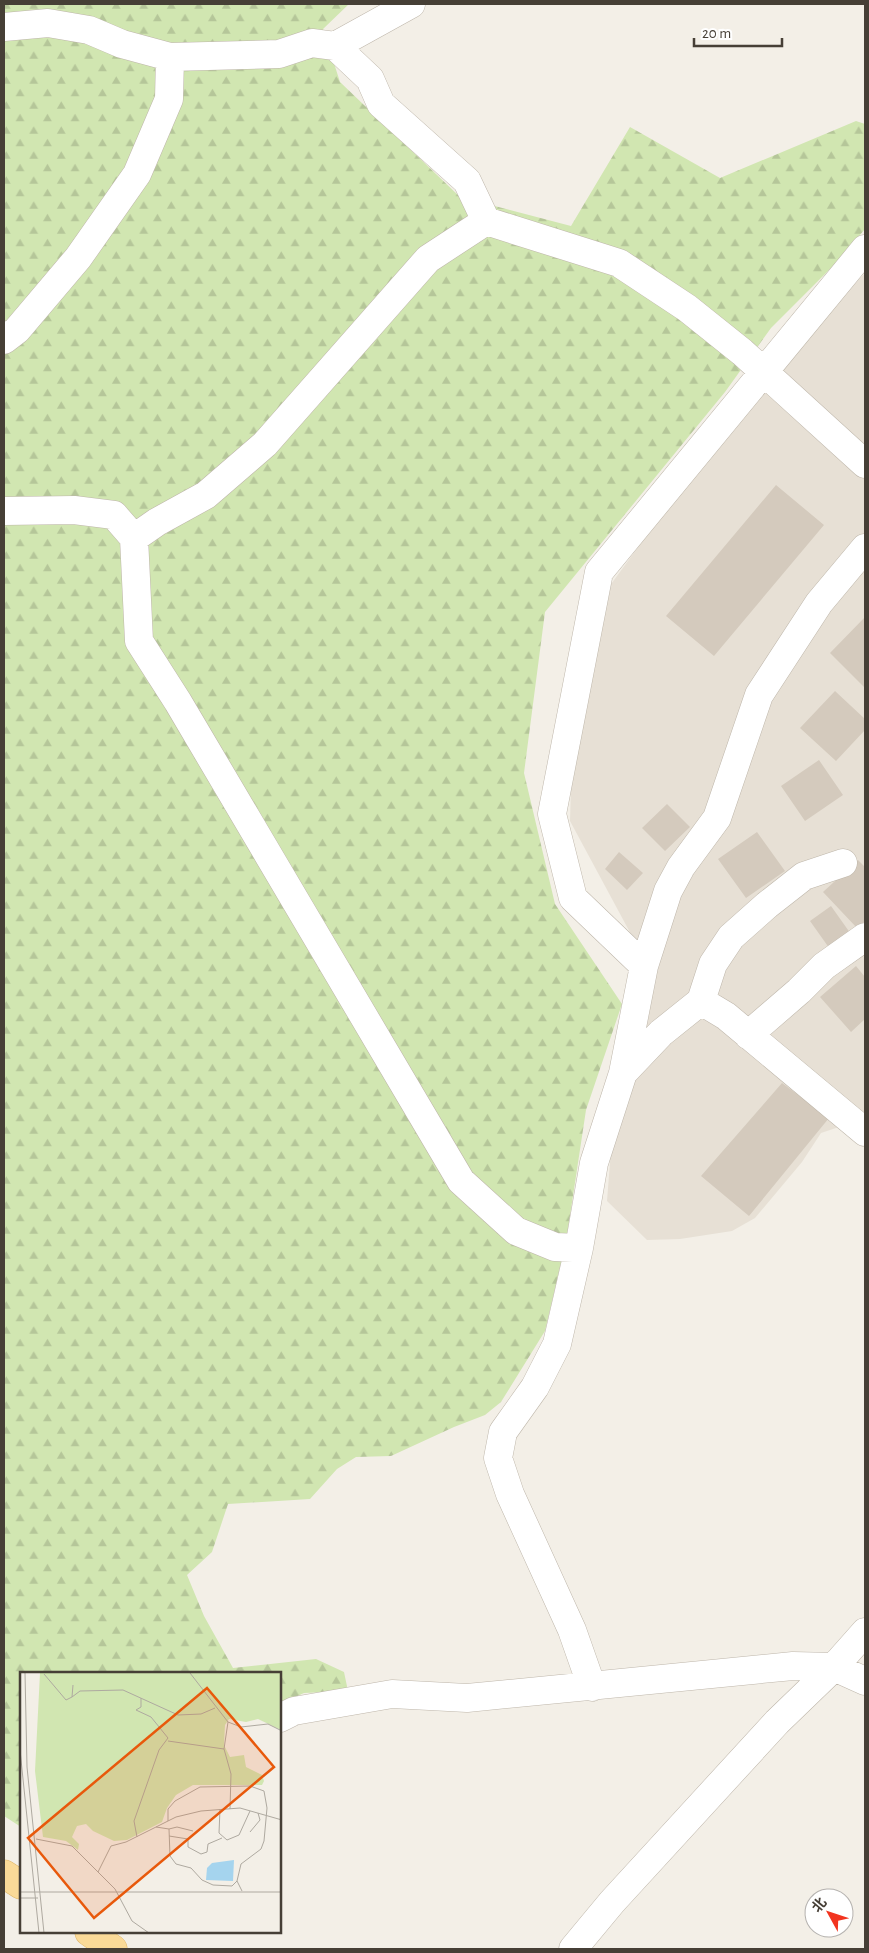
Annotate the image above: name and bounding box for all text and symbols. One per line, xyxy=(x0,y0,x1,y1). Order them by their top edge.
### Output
scale bar xyxy=(694,15,782,47)
text: 20 m xyxy=(702,26,731,41)
inset map xyxy=(20,1672,281,1933)
north arrow xyxy=(804,1888,854,1938)
text: 北 xyxy=(809,1895,830,1915)

